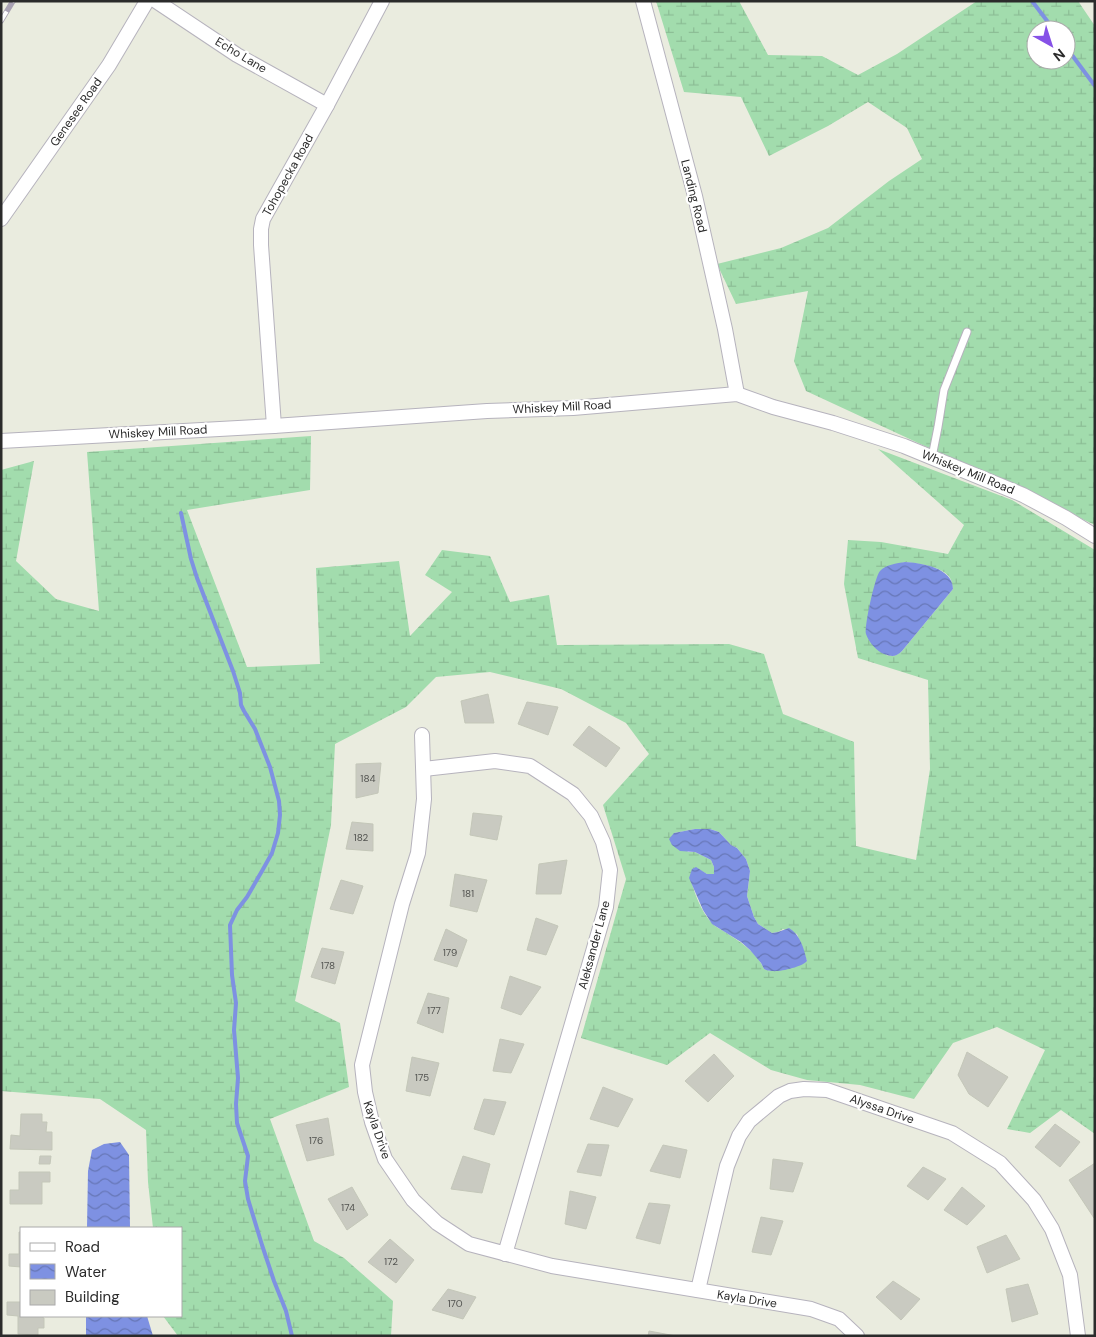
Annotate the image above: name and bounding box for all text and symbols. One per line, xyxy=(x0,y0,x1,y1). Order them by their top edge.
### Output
north arrow xyxy=(1026,20,1076,70)
street label: Echo Lane xyxy=(212,33,270,77)
text: N xyxy=(1050,45,1069,65)
street label: Genesee Road xyxy=(46,74,106,150)
street label: Tohopecka Road xyxy=(259,131,317,219)
street label: Landing Road xyxy=(677,158,711,234)
street label: Whiskey Mill Road xyxy=(512,396,612,418)
street label: Whiskey Mill Road xyxy=(108,421,208,443)
street label: Whiskey Mill Road xyxy=(919,446,1017,498)
house number: 184 xyxy=(360,772,376,785)
house number: 182 xyxy=(354,831,369,844)
house number: 181 xyxy=(462,887,474,900)
street label: Aleksander Lane xyxy=(574,899,614,991)
house number: 179 xyxy=(443,946,457,959)
house number: 178 xyxy=(321,959,335,972)
house number: 177 xyxy=(427,1004,441,1017)
house number: 175 xyxy=(415,1071,429,1084)
street label: Alyssa Drive xyxy=(848,1091,917,1128)
street label: Kayla Drive xyxy=(360,1099,394,1161)
house number: 176 xyxy=(309,1134,323,1147)
house number: 174 xyxy=(341,1201,355,1214)
legend xyxy=(20,1227,182,1317)
text: Road xyxy=(65,1237,100,1257)
house number: 172 xyxy=(384,1255,398,1268)
text: Water xyxy=(65,1262,107,1282)
street label: Kayla Drive xyxy=(716,1286,778,1312)
text: Building xyxy=(65,1287,120,1307)
house number: 170 xyxy=(447,1297,463,1310)

